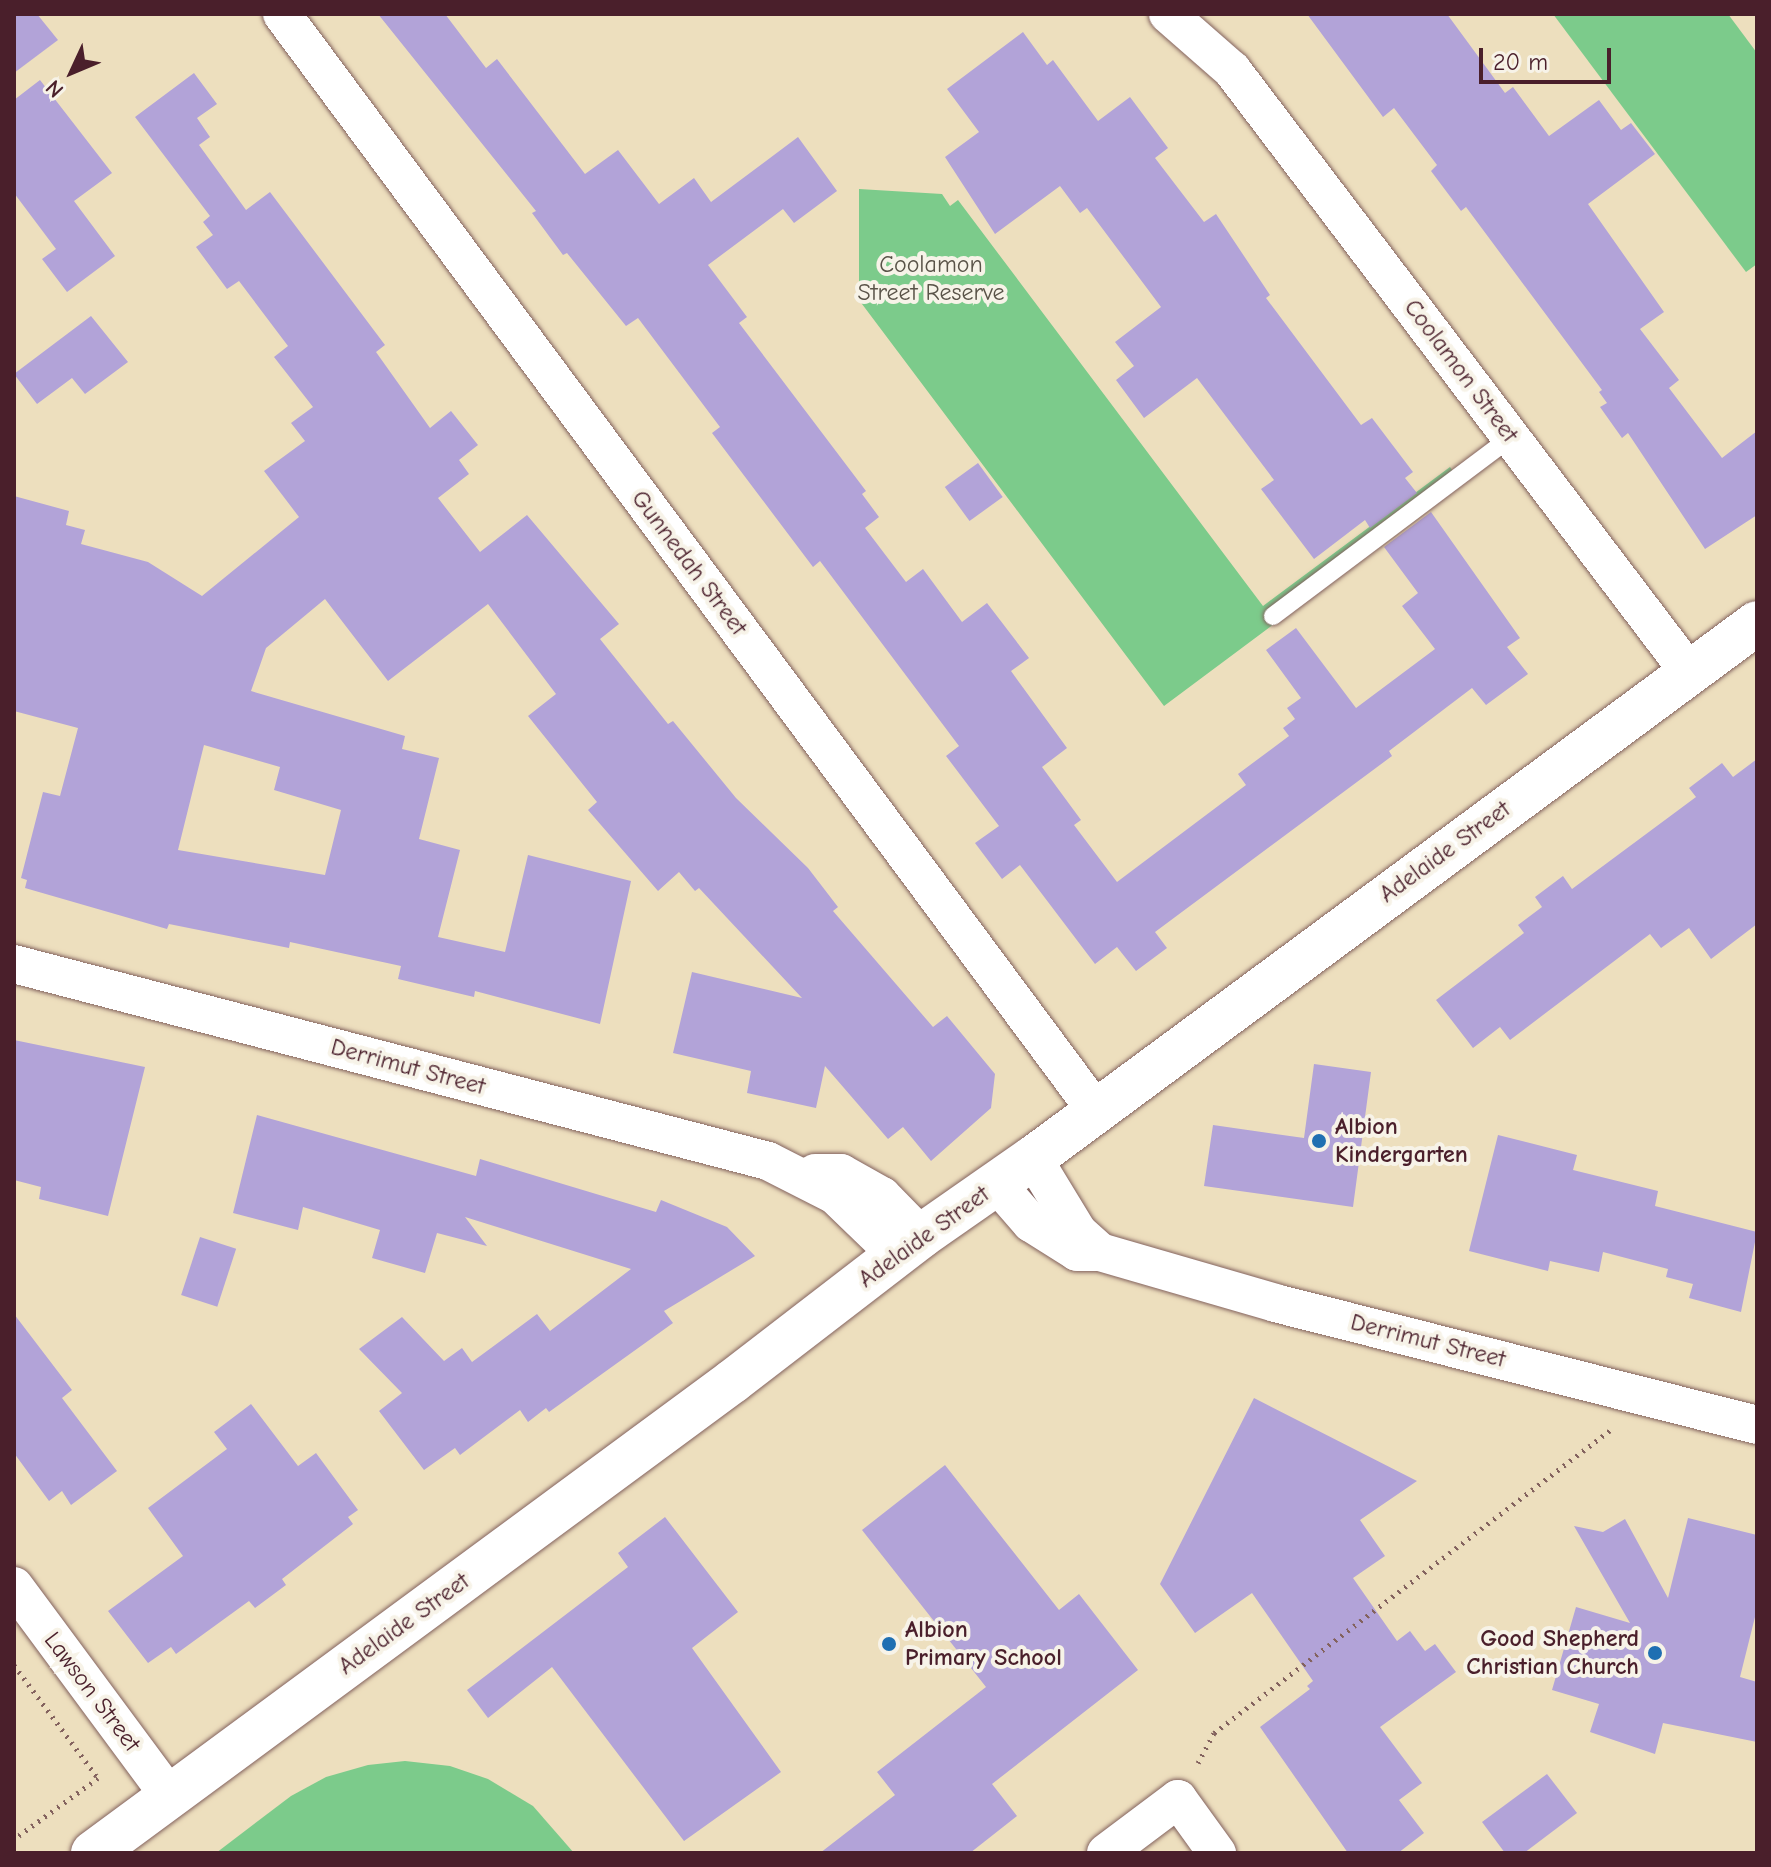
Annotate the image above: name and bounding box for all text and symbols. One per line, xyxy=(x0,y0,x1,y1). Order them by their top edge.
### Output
north arrow xyxy=(32,32,112,112)
scale bar xyxy=(1483,32,1615,82)
text: 20 m xyxy=(1493,48,1548,76)
text: N xyxy=(40,74,69,103)
park label: Coolamon Street Reserve xyxy=(857,251,1005,307)
street label: Coolamon Street xyxy=(1398,294,1524,448)
street label: Gunnedah Street xyxy=(625,485,753,641)
street label: Adelaide Street xyxy=(1374,795,1516,909)
street label: Derrimut Street xyxy=(328,1033,488,1101)
place label: Albion Kindergarten xyxy=(1335,1113,1468,1169)
marker: Albion Kindergarten xyxy=(1310,1132,1328,1150)
street label: Adelaide Street xyxy=(853,1180,995,1294)
street label: Derrimut Street xyxy=(1348,1308,1508,1374)
street label: Adelaide Street xyxy=(333,1567,475,1681)
place label: Albion Primary School xyxy=(905,1616,1062,1672)
place label: Good Shepherd Christian Church xyxy=(1466,1625,1639,1681)
street label: Lawson Street xyxy=(38,1627,146,1757)
marker: Albion Primary School xyxy=(880,1635,898,1653)
marker: Good Shepherd Christian Church xyxy=(1646,1644,1664,1662)

